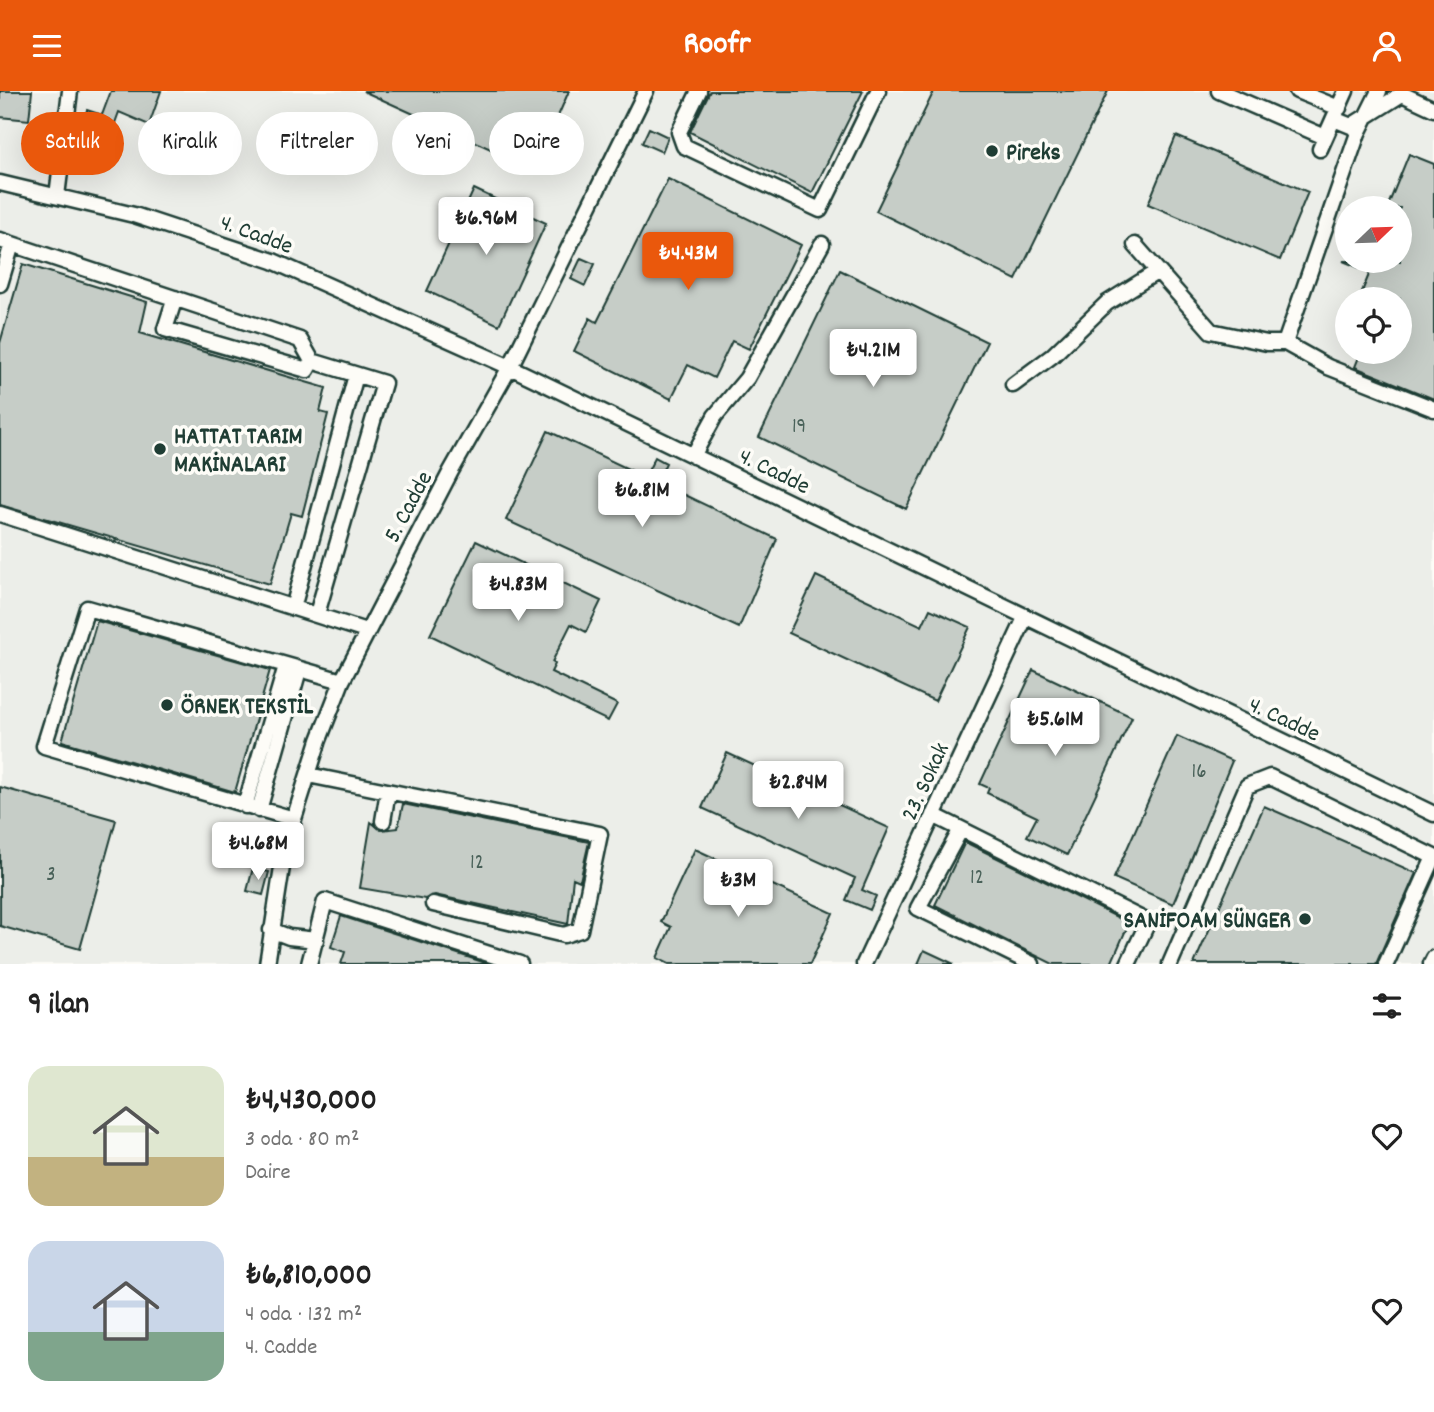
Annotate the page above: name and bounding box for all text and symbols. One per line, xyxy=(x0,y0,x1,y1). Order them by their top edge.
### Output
text: Roofr xyxy=(683,23,751,69)
icon: menu xyxy=(28,27,66,65)
icon: person xyxy=(1368,27,1406,65)
chip: Satılık xyxy=(21,112,124,175)
chip: Kiralık xyxy=(138,112,242,175)
chip: Filtreler xyxy=(256,112,378,175)
chip: Yeni xyxy=(392,112,475,175)
chip: Daire xyxy=(489,112,584,175)
place label: Pireks xyxy=(1006,137,1061,171)
marker: Pireks xyxy=(984,143,1000,159)
north arrow xyxy=(1335,196,1412,273)
map controls xyxy=(1335,196,1412,364)
pin: ₺6.96M xyxy=(429,197,543,257)
text: ₺6.96M xyxy=(454,203,518,236)
street label: 4. Cadde xyxy=(215,207,297,265)
pin: ₺4.43M xyxy=(631,233,745,292)
text: ₺4.43M xyxy=(658,238,718,271)
button: locate xyxy=(1335,287,1412,364)
pin: ₺4.21M xyxy=(816,329,930,389)
text: ₺4.21M xyxy=(846,335,900,368)
house number: 19 xyxy=(792,413,806,443)
place label: HATTAT TARIM MAKİNALARI xyxy=(174,421,303,483)
marker: HATTAT TARIM MAKİNALARI xyxy=(152,441,168,457)
street label: 4. Cadde xyxy=(732,441,815,505)
street label: 5. Cadde xyxy=(377,466,443,549)
pin: ₺6.81M xyxy=(585,469,699,529)
text: ₺6.81M xyxy=(614,475,670,508)
pin: ₺4.83M xyxy=(461,563,575,623)
text: ₺4.83M xyxy=(488,569,548,602)
street label: 4. Cadde xyxy=(1242,689,1325,752)
place label: ÖRNEK TEKSTİL xyxy=(181,691,314,725)
marker: ÖRNEK TEKSTİL xyxy=(159,697,175,713)
pin: ₺5.61M xyxy=(998,699,1112,758)
text: ₺5.61M xyxy=(1026,704,1084,737)
street label: 23. Sokak xyxy=(894,738,960,827)
house number: 16 xyxy=(1192,758,1206,788)
pin: ₺2.84M xyxy=(741,761,855,821)
text: ₺2.84M xyxy=(769,767,827,800)
pin: ₺4.68M xyxy=(201,823,315,882)
text: ₺4.68M xyxy=(228,828,288,861)
house number: 12 xyxy=(470,849,484,879)
pin: ₺3M xyxy=(704,859,772,919)
house number: 3 xyxy=(46,861,56,891)
house number: 12 xyxy=(970,864,984,894)
text: ₺3M xyxy=(720,865,756,898)
place label: SANİFOAM SÜNGER xyxy=(1124,905,1291,939)
marker: SANİFOAM SÜNGER xyxy=(1297,911,1313,927)
text: 9 ilan xyxy=(28,985,89,1028)
icon: filters xyxy=(1368,987,1406,1025)
text: ₺4,430,000 xyxy=(245,1081,377,1124)
icon: home xyxy=(84,1094,168,1178)
icon: heart xyxy=(1368,1117,1406,1155)
text: 3 oda · 80 m² xyxy=(245,1124,359,1157)
text: Daire xyxy=(245,1157,291,1190)
text: ₺6,810,000 xyxy=(245,1256,372,1299)
icon: home xyxy=(84,1269,168,1353)
icon: heart xyxy=(1368,1292,1406,1330)
text: 4 oda · 132 m² xyxy=(245,1299,362,1332)
text: 4. Cadde xyxy=(245,1332,317,1365)

